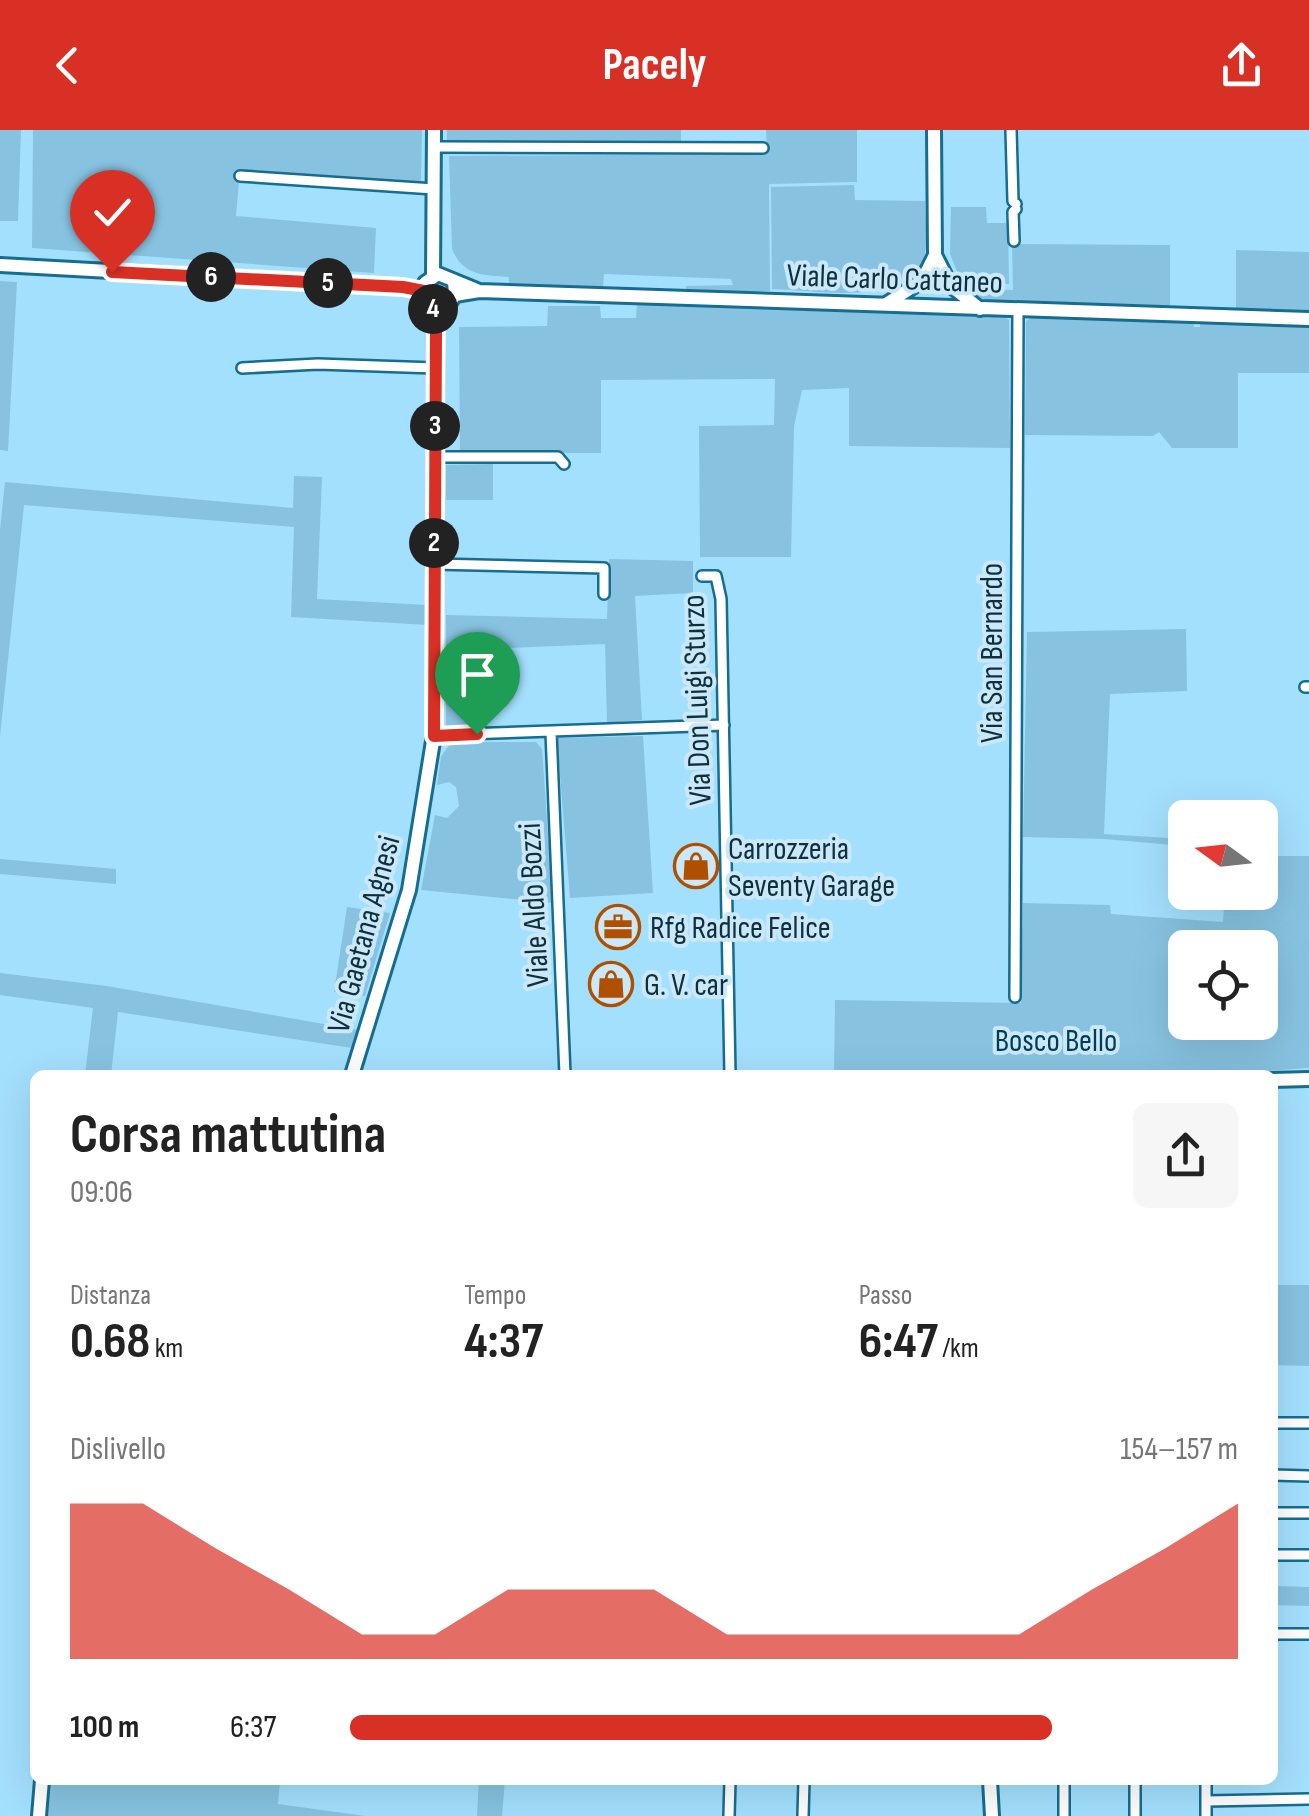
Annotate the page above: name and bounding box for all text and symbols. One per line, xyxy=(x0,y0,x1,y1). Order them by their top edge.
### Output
icon: back xyxy=(40,38,95,93)
text: Pacely xyxy=(602,38,707,93)
icon: share xyxy=(1214,38,1269,93)
pin xyxy=(70,170,155,273)
icon: check xyxy=(85,185,140,240)
pin: 6 xyxy=(186,252,236,302)
street label: Viale Carlo Cattaneo xyxy=(786,256,1004,303)
pin: 5 xyxy=(303,258,353,308)
text: 6 xyxy=(204,260,218,293)
text: 5 xyxy=(322,266,334,299)
pin: 4 xyxy=(408,284,458,334)
text: 4 xyxy=(426,292,440,325)
pin: 3 xyxy=(410,401,460,451)
text: 3 xyxy=(429,409,441,442)
pin: 2 xyxy=(409,518,459,568)
text: 2 xyxy=(428,526,440,559)
street label: Via San Bernardo xyxy=(973,563,1012,743)
street label: Via Don Luigi Sturzo xyxy=(674,594,721,806)
pin xyxy=(435,632,520,735)
icon: arrive xyxy=(450,647,505,702)
north arrow xyxy=(1168,800,1278,910)
map controls xyxy=(1168,800,1278,1040)
street label: Viale Aldo Bozzi xyxy=(511,822,558,988)
place label: Carrozzeria Seventy Garage xyxy=(728,830,895,906)
street label: Via Gaetana Agnesi xyxy=(319,831,410,1037)
shop icon: Carrozzeria Seventy Garage xyxy=(673,843,719,889)
office icon: Rfg Radice Felice xyxy=(595,904,641,950)
place label: Rfg Radice Felice xyxy=(650,909,831,948)
button: locate xyxy=(1168,930,1278,1040)
shop icon: G. V. car xyxy=(588,961,634,1007)
place label: G. V. car xyxy=(644,966,728,1005)
park label: Bosco Bello xyxy=(995,1022,1117,1061)
text: Corsa mattutina xyxy=(70,1102,386,1169)
button: share xyxy=(1133,1103,1238,1208)
text: 09:06 xyxy=(70,1173,133,1212)
text: Distanza xyxy=(70,1279,151,1312)
text: Tempo xyxy=(464,1279,526,1312)
text: Passo xyxy=(859,1279,912,1312)
text: 0.68 xyxy=(70,1312,150,1372)
text: 4:37 xyxy=(464,1312,543,1372)
text: 6:47 xyxy=(859,1312,938,1372)
text: km xyxy=(150,1332,183,1365)
text: /km xyxy=(938,1332,979,1365)
text: Dislivello xyxy=(70,1430,166,1469)
text: 154–157 m xyxy=(1120,1430,1238,1469)
text: 100 m xyxy=(70,1708,139,1747)
text: 6:37 xyxy=(230,1708,276,1747)

